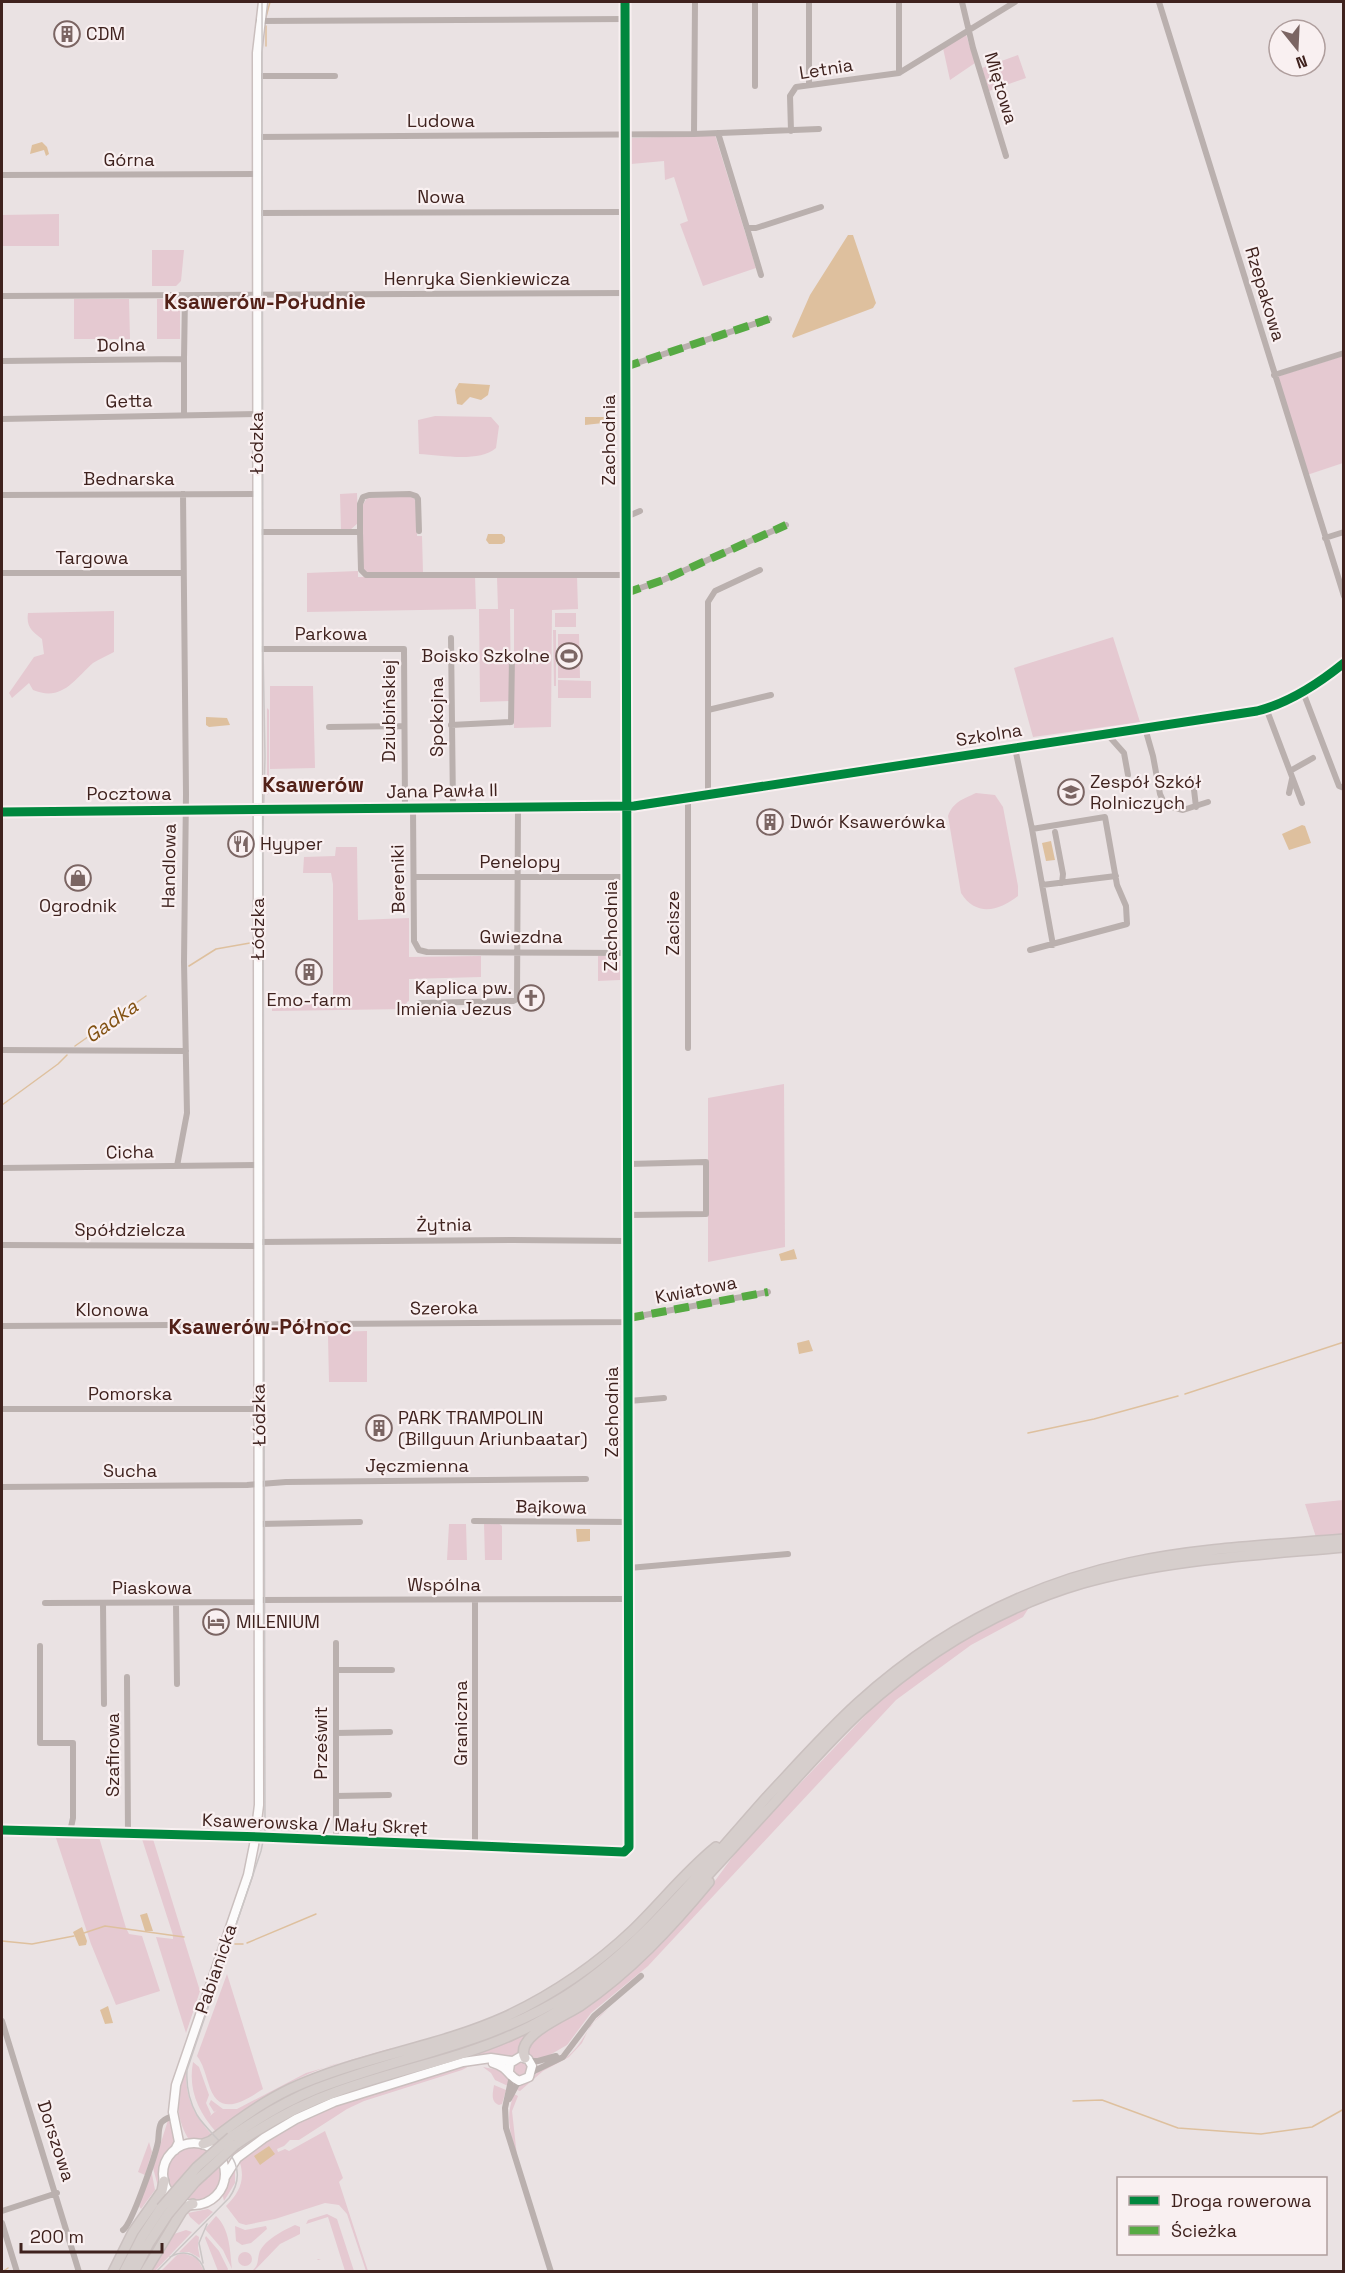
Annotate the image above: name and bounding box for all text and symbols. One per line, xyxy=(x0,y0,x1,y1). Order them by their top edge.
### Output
north arrow xyxy=(1267,18,1327,78)
building icon: CDM xyxy=(52,19,82,49)
place label: CDM xyxy=(86,22,125,45)
street label: Miętowa xyxy=(980,49,1023,127)
text: N xyxy=(1293,50,1310,73)
street label: Letnia xyxy=(797,53,854,84)
street label: Ludowa xyxy=(407,109,475,132)
street label: Górna xyxy=(103,148,155,171)
street label: Nowa xyxy=(417,185,465,208)
street label: Rzepakowa xyxy=(1240,244,1291,344)
street label: Henryka Sienkiewicza xyxy=(384,267,570,290)
district label: Ksawerów-Południe xyxy=(164,288,366,315)
street label: Dolna xyxy=(96,333,146,356)
street label: Getta xyxy=(105,389,153,412)
street label: Zachodnia xyxy=(597,395,620,485)
street label: Łódzka xyxy=(245,412,268,474)
street label: Bednarska xyxy=(83,467,175,490)
street label: Targowa xyxy=(56,546,128,569)
street label: Parkowa xyxy=(295,622,367,645)
sports icon: Boisko Szkolne xyxy=(554,641,584,671)
place label: Boisko Szkolne xyxy=(421,644,550,667)
street label: Dziubińskiej xyxy=(377,660,400,762)
street label: Spokojna xyxy=(425,677,448,757)
street label: Szkolna xyxy=(954,718,1024,751)
place label: Zespół Szkół Rolniczych xyxy=(1090,770,1202,814)
district label: Ksawerów xyxy=(262,771,364,798)
school or university icon: Zespół Szkół Rolniczych xyxy=(1056,777,1086,807)
street label: Jana Pawła II xyxy=(386,778,498,803)
street label: Pocztowa xyxy=(87,782,172,805)
building icon: Dwór Ksawerówka xyxy=(755,807,785,837)
place label: Dwór Ksawerówka xyxy=(790,810,946,833)
street label: Handlowa xyxy=(156,823,181,909)
restaurant icon: Hyyper xyxy=(226,829,256,859)
place label: Hyyper xyxy=(260,832,323,855)
street label: Bereniki xyxy=(385,844,410,914)
street label: Penelopy xyxy=(479,850,561,873)
shop icon: Ogrodnik xyxy=(63,863,93,893)
street label: Zachodnia xyxy=(599,881,622,971)
street label: Zacisze xyxy=(661,891,684,955)
place label: Ogrodnik xyxy=(39,894,117,917)
street label: Łódzka xyxy=(246,898,269,960)
street label: Gwiezdna xyxy=(479,925,563,948)
building icon: Emo-farm xyxy=(294,957,324,987)
place label: Kaplica pw. Imienia Jezus xyxy=(396,976,512,1020)
church icon: Kaplica pw. Imienia Jezus xyxy=(516,983,546,1013)
place label: Emo-farm xyxy=(267,988,351,1011)
water label: Gadka xyxy=(79,993,143,1049)
street label: Cicha xyxy=(106,1140,154,1163)
street label: Żytnia xyxy=(416,1213,472,1236)
street label: Spółdzielcza xyxy=(75,1218,185,1241)
street label: Kwiatowa xyxy=(653,1270,739,1309)
street label: Szeroka xyxy=(410,1295,478,1320)
street label: Klonowa xyxy=(75,1298,149,1321)
district label: Ksawerów-Północ xyxy=(169,1313,351,1340)
street label: Zachodnia xyxy=(600,1367,623,1457)
street label: Pomorska xyxy=(88,1382,172,1405)
street label: Łódzka xyxy=(246,1383,271,1447)
place label: PARK TRAMPOLIN (Billguun Ariunbaatar) xyxy=(398,1406,587,1450)
building icon: PARK TRAMPOLIN (Billguun Ariunbaatar) xyxy=(364,1413,394,1443)
street label: Jęczmienna xyxy=(365,1454,469,1477)
street label: Sucha xyxy=(103,1459,157,1482)
street label: Bajkowa xyxy=(515,1494,587,1519)
street label: Wspólna xyxy=(407,1573,481,1596)
street label: Piaskowa xyxy=(112,1576,192,1599)
hotel icon: MILENIUM xyxy=(201,1607,231,1637)
place label: MILENIUM xyxy=(236,1610,320,1633)
street label: Graniczna xyxy=(449,1680,472,1766)
street label: Prześwit xyxy=(309,1706,332,1780)
street label: Szafirowa xyxy=(101,1713,124,1797)
street label: Ksawerowska / Mały Skręt xyxy=(202,1808,428,1839)
street label: Pabianicka xyxy=(189,1921,242,2017)
street label: Dorszowa xyxy=(33,2097,80,2184)
legend xyxy=(1117,2177,1327,2255)
text: Droga rowerowa xyxy=(1171,2189,1311,2212)
scale bar xyxy=(21,2216,162,2254)
text: Ścieżka xyxy=(1171,2219,1237,2242)
text: 200 m xyxy=(30,2225,84,2248)

